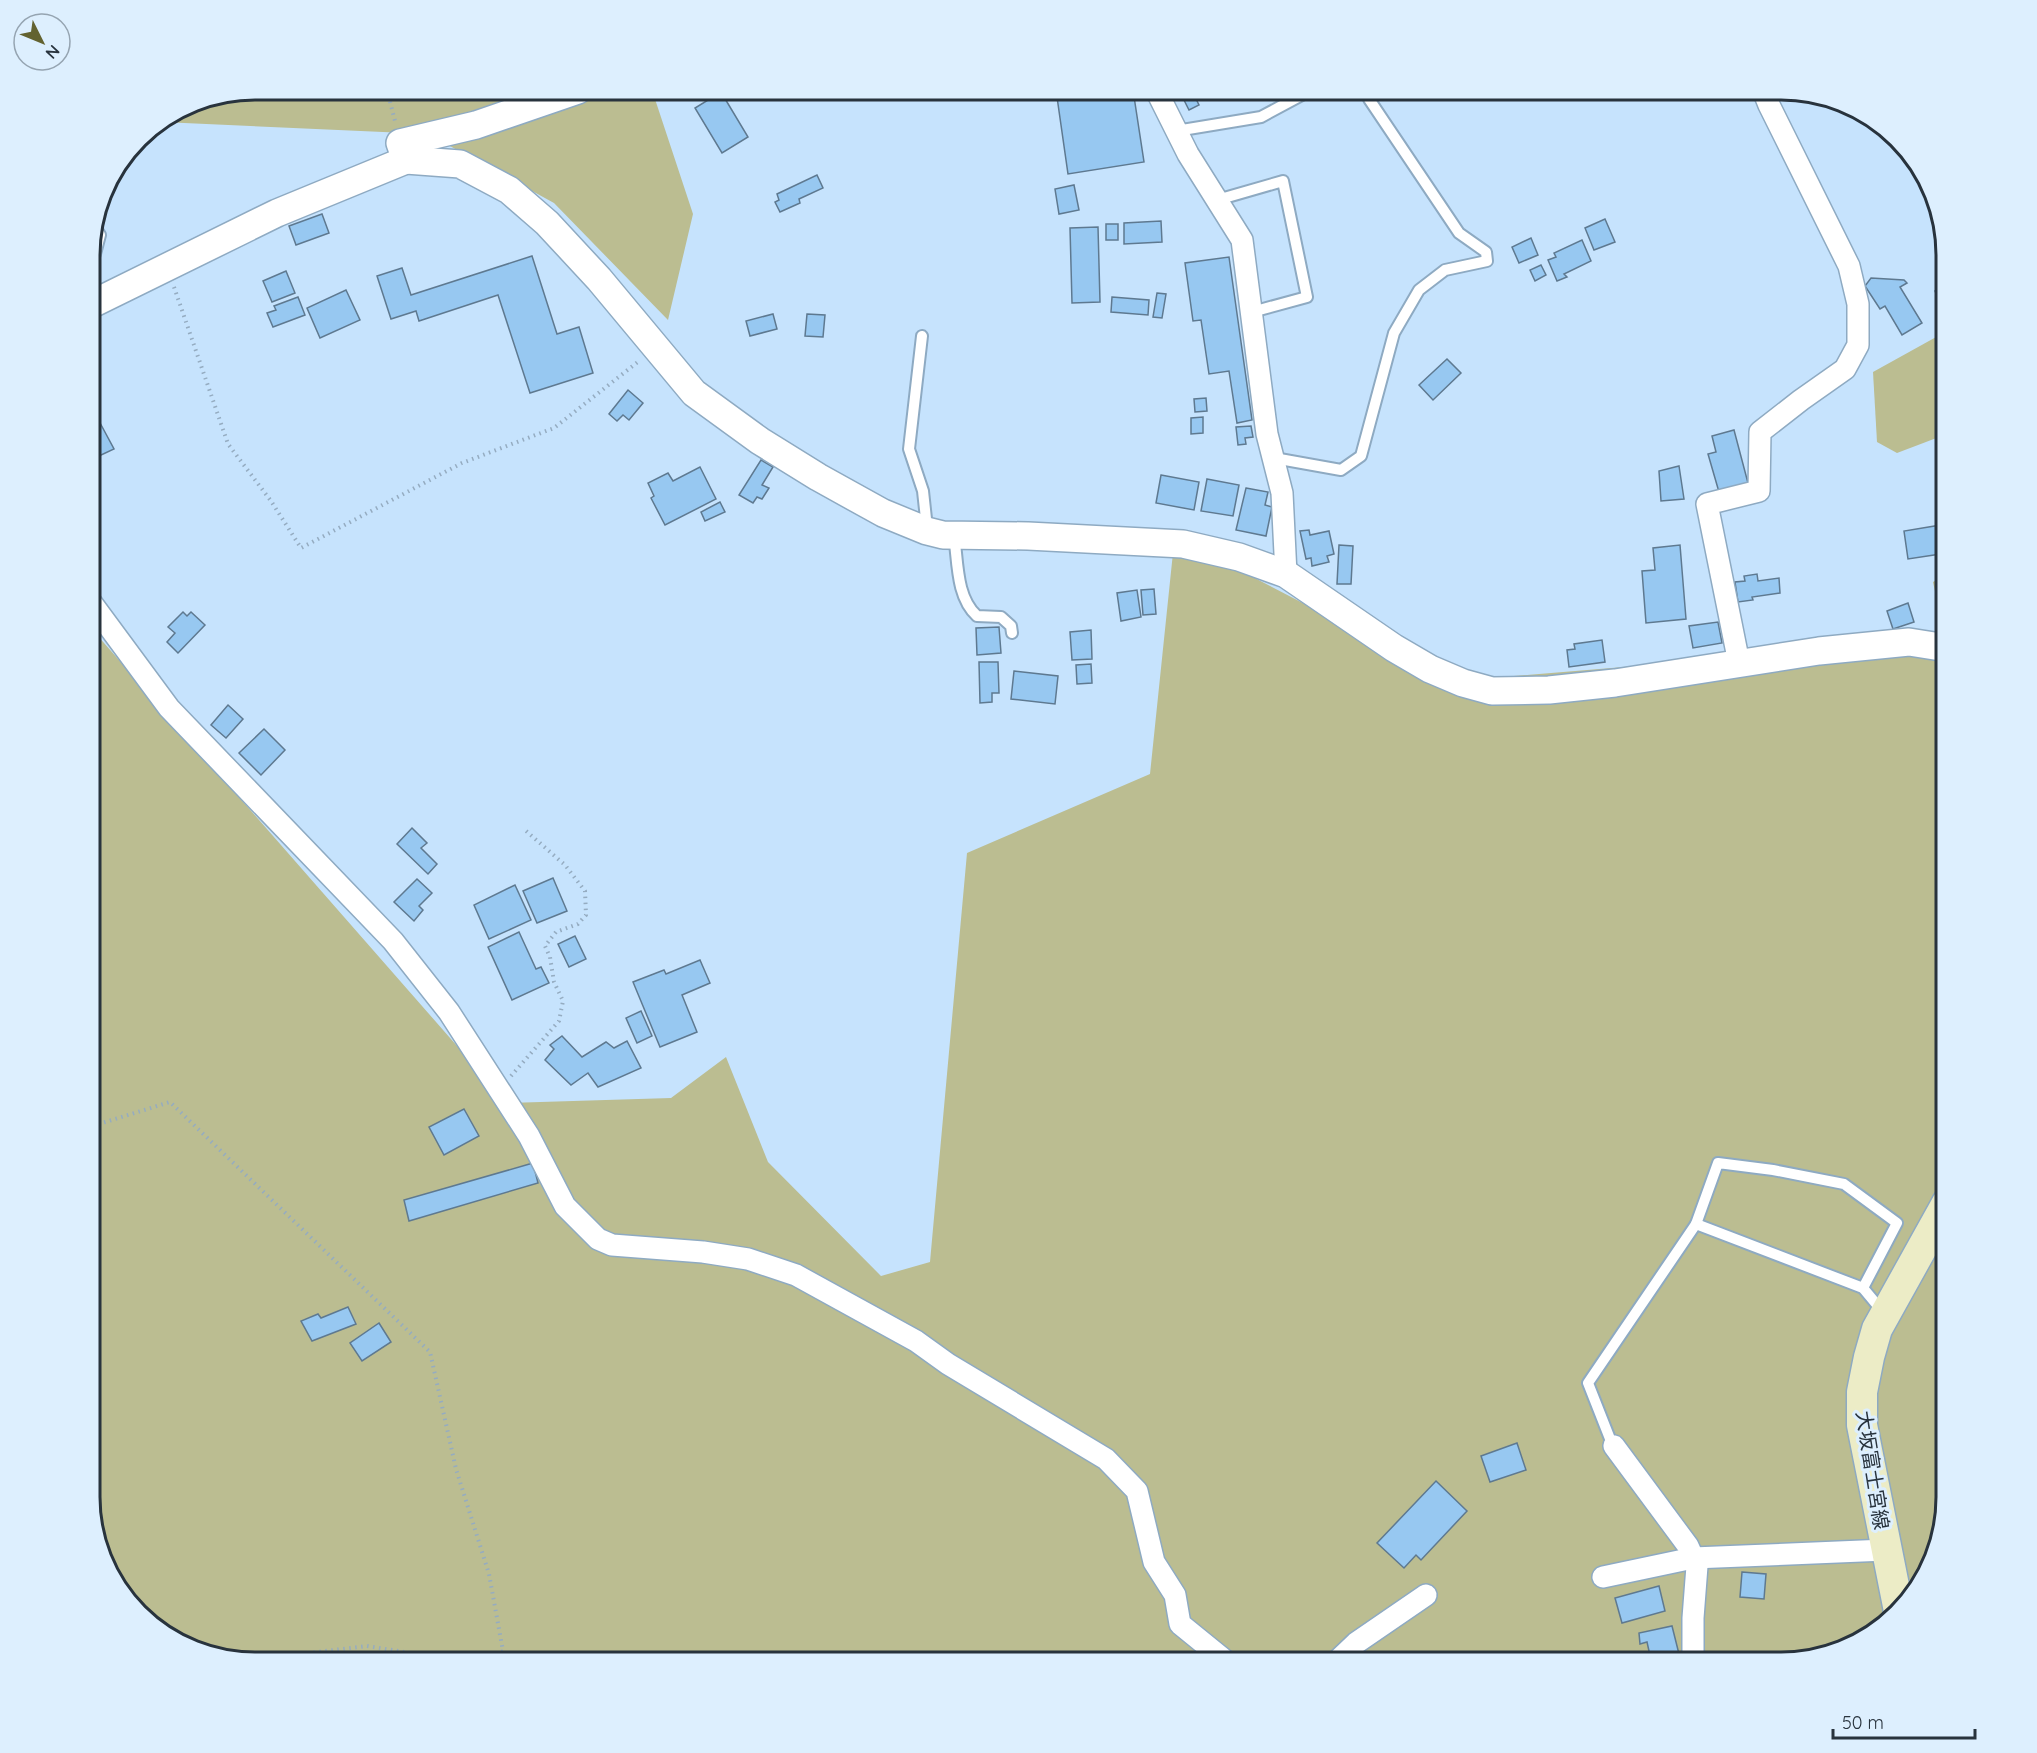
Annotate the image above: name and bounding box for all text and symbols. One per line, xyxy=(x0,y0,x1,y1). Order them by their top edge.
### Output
north arrow xyxy=(12,12,72,72)
text: N xyxy=(42,41,64,63)
street label: 大坂富士宮線 xyxy=(1851,1409,1895,1531)
scale bar xyxy=(1833,1702,1976,1740)
text: 50 m xyxy=(1842,1711,1884,1734)

